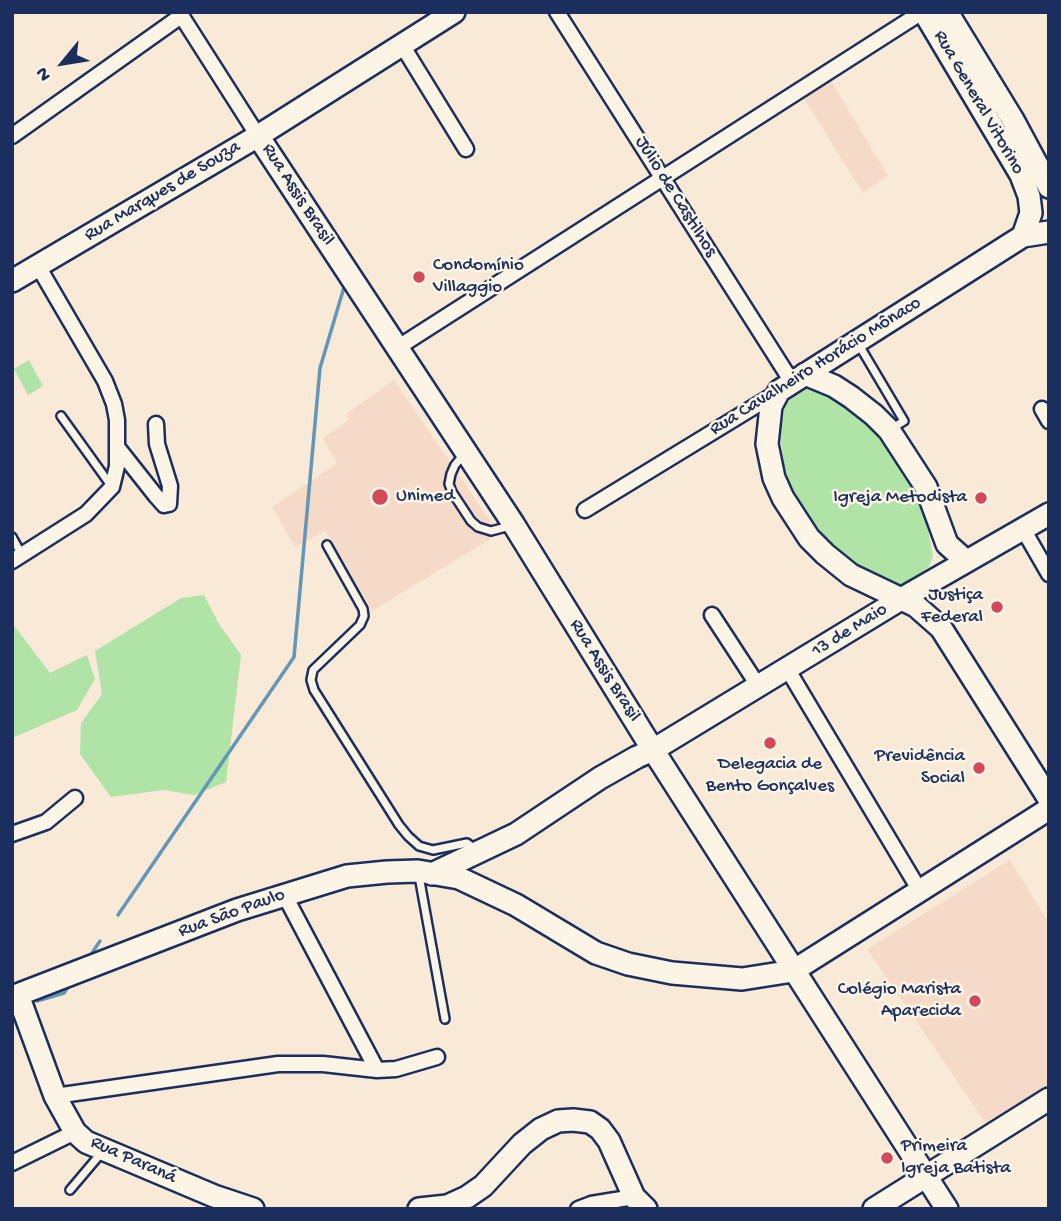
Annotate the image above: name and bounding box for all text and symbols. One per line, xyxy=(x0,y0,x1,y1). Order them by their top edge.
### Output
street label: Rua General Vitorino xyxy=(927,27,1029,179)
north arrow xyxy=(28,28,98,98)
text: N xyxy=(31,63,57,85)
street label: Júlio de Castilhos xyxy=(629,132,721,262)
street label: Rua Marques de Souza xyxy=(81,136,245,248)
street label: Rua Assis Brasil xyxy=(256,140,338,250)
place label: Condomínio Villaggio xyxy=(433,255,524,299)
marker: Condomínio Villaggio xyxy=(411,269,427,285)
street label: Rua Cavalheiro Horácio Mônaco xyxy=(706,292,926,442)
place label: Unimed xyxy=(396,486,455,508)
marker: Unimed xyxy=(370,487,390,507)
place label: Igreja Metodista xyxy=(833,487,967,509)
marker: Igreja Metodista xyxy=(973,490,989,506)
place label: Justiça Federal xyxy=(921,585,983,629)
street label: 13 de Maio xyxy=(808,599,892,663)
marker: Justiça Federal xyxy=(989,599,1005,615)
street label: Rua Assis Brasil xyxy=(563,615,645,727)
marker: Delegacia de Bento Gonçalves xyxy=(762,735,778,751)
place label: Previdência Social xyxy=(874,746,965,790)
place label: Delegacia de Bento Gonçalves xyxy=(706,754,834,798)
marker: Previdência Social xyxy=(971,760,987,776)
street label: Rua São Paulo xyxy=(176,884,288,944)
place label: Colégio Marista Aparecida xyxy=(838,979,961,1023)
marker: Colégio Marista Aparecida xyxy=(967,993,983,1009)
street label: Rua Paraná xyxy=(86,1132,180,1190)
place label: Primeira Igreja Batista xyxy=(901,1136,1011,1180)
marker: Primeira Igreja Batista xyxy=(879,1150,895,1166)

